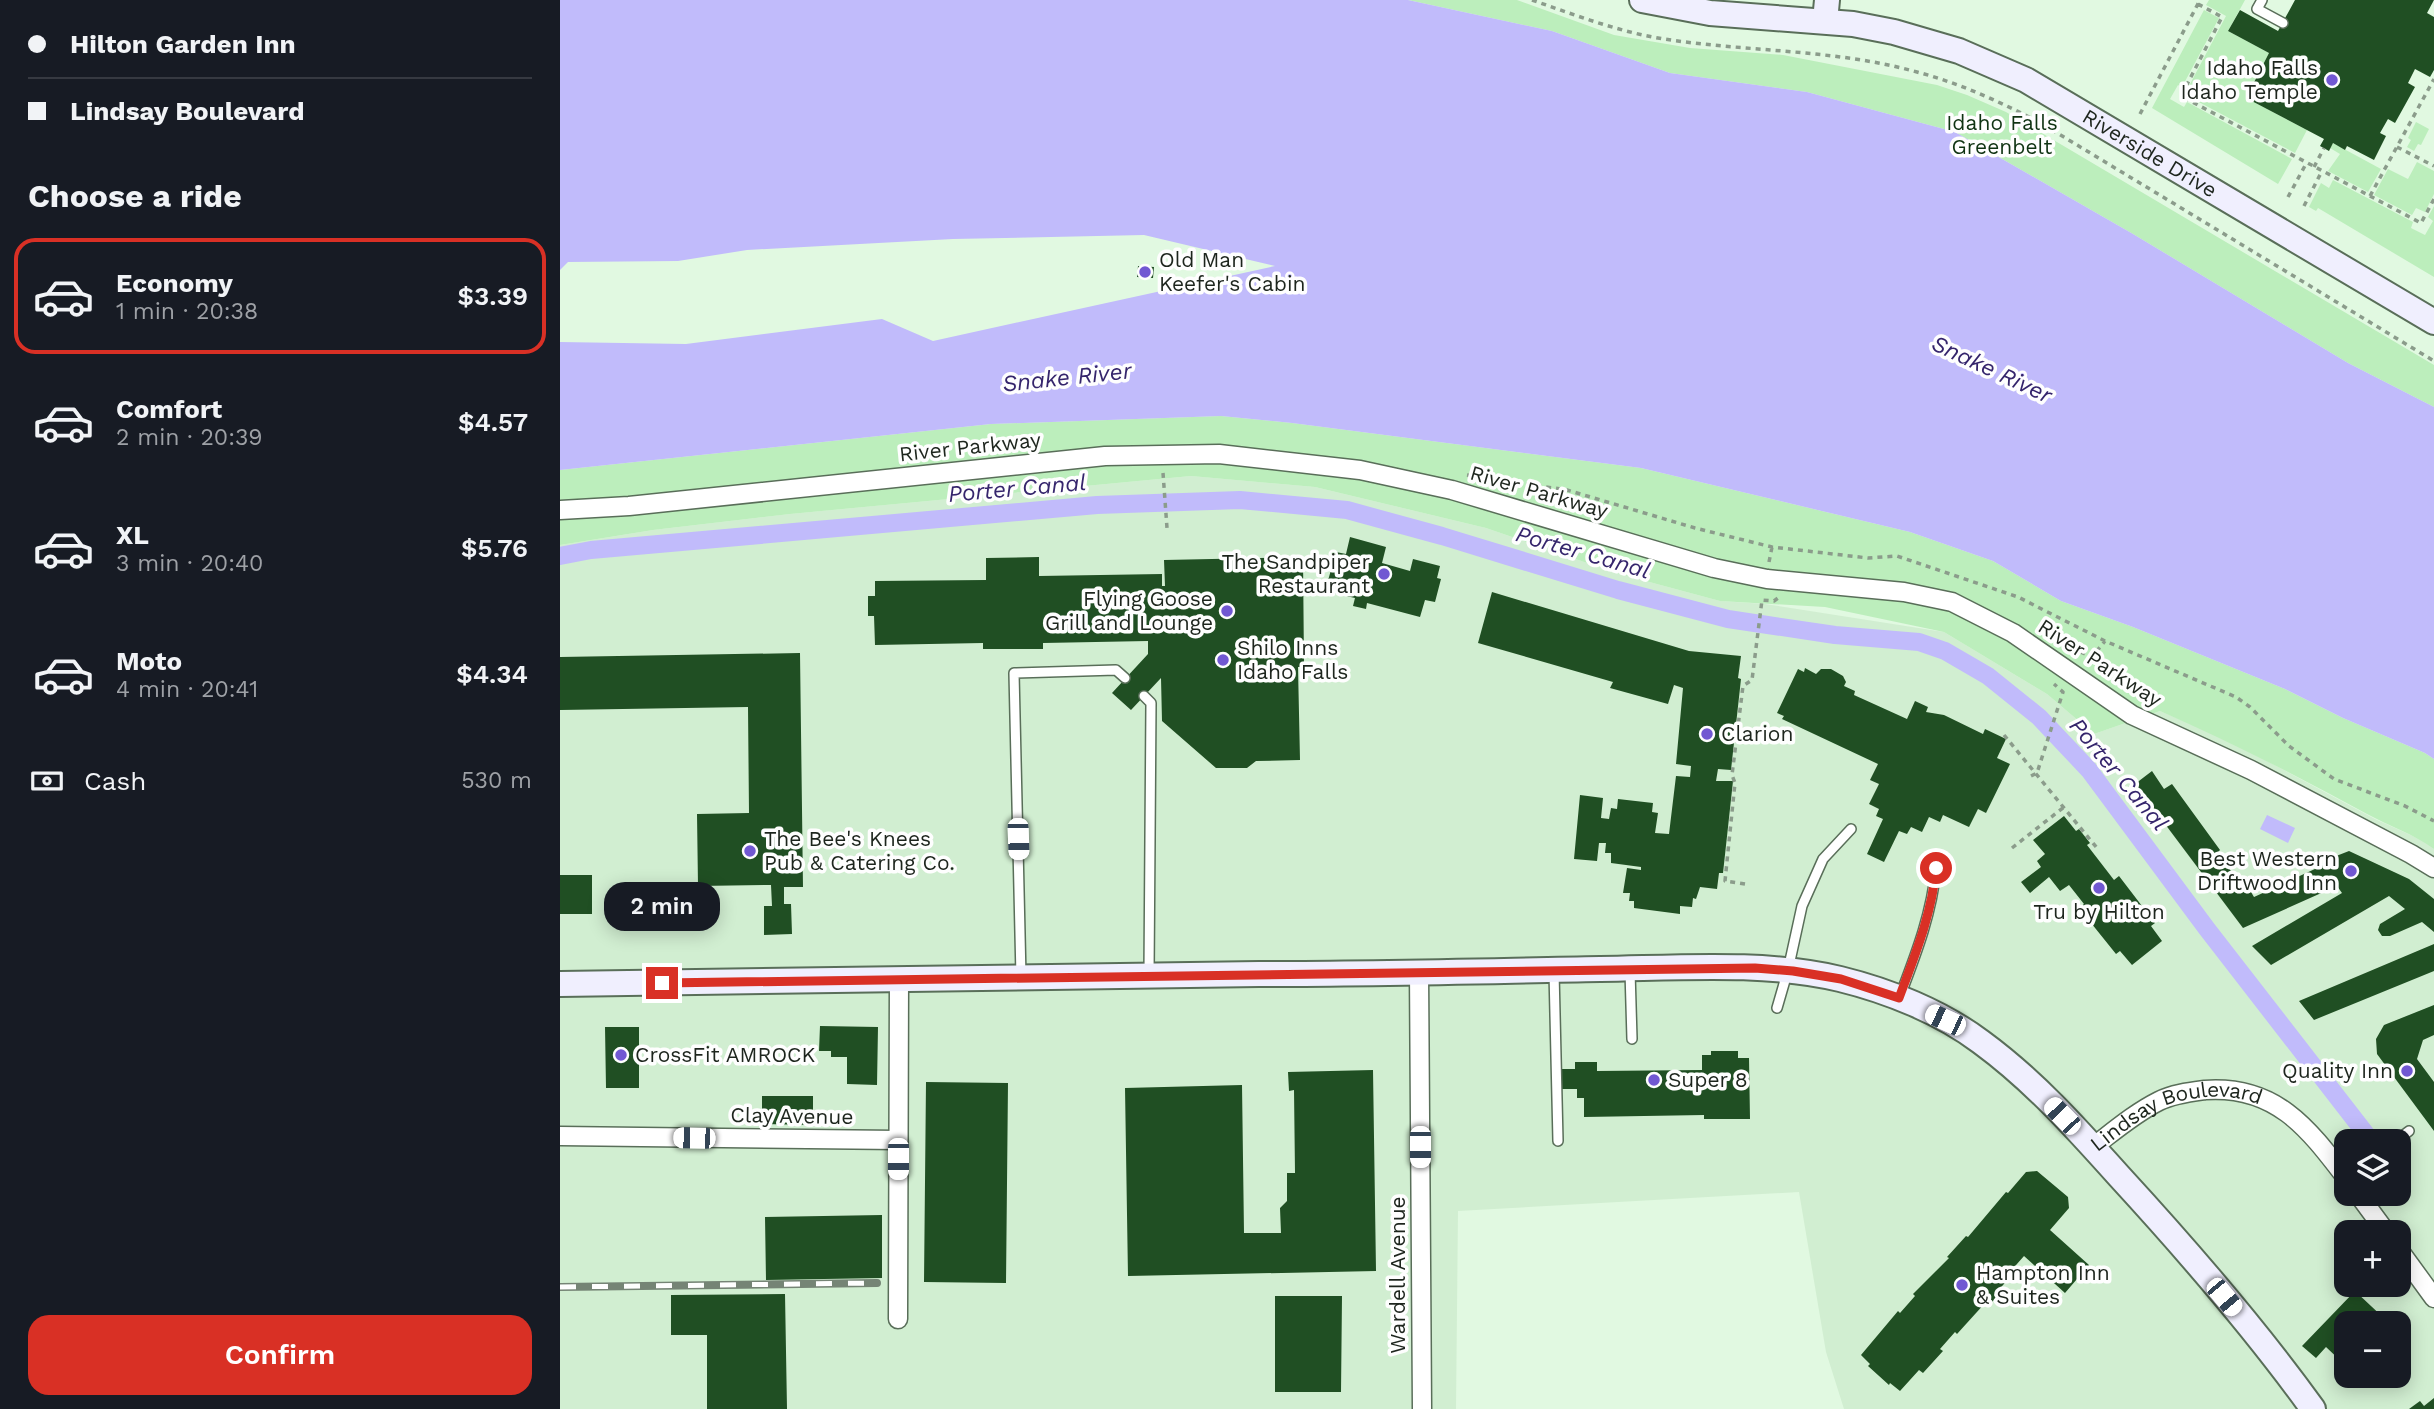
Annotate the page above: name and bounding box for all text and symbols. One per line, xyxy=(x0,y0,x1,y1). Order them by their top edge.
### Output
text: Hilton Garden Inn xyxy=(70,29,296,59)
place label: Idaho Falls Idaho Temple xyxy=(2180,55,2318,104)
marker: Idaho Falls Idaho Temple xyxy=(2324,72,2340,88)
text: Lindsay Boulevard xyxy=(70,96,304,126)
street label: Riverside Drive xyxy=(2078,103,2222,202)
park label: Idaho Falls Greenbelt xyxy=(1946,110,2058,159)
text: Choose a ride xyxy=(28,177,242,215)
place label: Old Man Keefer's Cabin xyxy=(1159,247,1306,296)
marker: Old Man Keefer's Cabin xyxy=(1137,264,1153,280)
icon: car xyxy=(32,265,95,328)
text: Economy xyxy=(116,268,233,298)
text: $3.39 xyxy=(458,281,528,311)
text: 1 min · 20:38 xyxy=(116,298,258,325)
water label: Snake River xyxy=(1927,330,2057,410)
water label: Snake River xyxy=(1001,357,1134,398)
icon: car xyxy=(32,391,95,454)
text: Comfort xyxy=(116,394,222,424)
text: $4.57 xyxy=(458,407,528,437)
text: 2 min · 20:39 xyxy=(116,424,263,451)
street label: River Parkway xyxy=(898,427,1042,466)
street label: River Parkway xyxy=(1467,460,1611,523)
water label: Porter Canal xyxy=(947,469,1087,508)
icon: car xyxy=(32,517,95,580)
text: XL xyxy=(116,520,149,550)
water label: Porter Canal xyxy=(1512,520,1653,585)
text: $5.76 xyxy=(461,533,528,563)
place label: The Sandpiper Restaurant xyxy=(1222,549,1370,598)
text: 3 min · 20:40 xyxy=(116,550,263,577)
marker: The Sandpiper Restaurant xyxy=(1376,566,1392,582)
place label: Flying Goose Grill and Lounge xyxy=(1045,586,1213,635)
marker: Flying Goose Grill and Lounge xyxy=(1219,603,1235,619)
street label: River Parkway xyxy=(2034,613,2167,712)
place label: Shilo Inns Idaho Falls xyxy=(1237,635,1348,684)
icon: car xyxy=(32,643,95,706)
text: Moto xyxy=(116,646,182,676)
marker: Shilo Inns Idaho Falls xyxy=(1215,652,1231,668)
text: $4.34 xyxy=(456,659,528,689)
text: 4 min · 20:41 xyxy=(116,676,258,703)
water label: Porter Canal xyxy=(2064,713,2174,836)
place label: Clarion xyxy=(1721,721,1793,746)
marker: Clarion xyxy=(1699,726,1715,742)
icon: cash xyxy=(28,762,66,800)
text: Cash xyxy=(84,766,146,796)
text: 530 m xyxy=(461,767,532,794)
car xyxy=(1007,818,1030,860)
place label: The Bee's Knees Pub & Catering Co. xyxy=(764,826,955,875)
marker: The Bee's Knees Pub & Catering Co. xyxy=(742,843,758,859)
place label: Best Western Driftwood Inn xyxy=(2197,846,2337,895)
route start xyxy=(1920,852,1952,884)
marker: Best Western Driftwood Inn xyxy=(2343,863,2359,879)
marker: Tru by Hilton xyxy=(2091,880,2107,896)
callout: 2 min xyxy=(604,881,720,930)
text: 2 min xyxy=(630,893,694,920)
place label: Tru by Hilton xyxy=(2033,899,2165,924)
route end xyxy=(646,967,678,999)
car xyxy=(1922,1002,1969,1038)
place label: CrossFit AMROCK xyxy=(635,1042,816,1067)
marker: CrossFit AMROCK xyxy=(613,1047,629,1063)
place label: Quality Inn xyxy=(2282,1058,2393,1083)
marker: Quality Inn xyxy=(2399,1063,2415,1079)
place label: Super 8 xyxy=(1668,1067,1748,1092)
marker: Super 8 xyxy=(1646,1072,1662,1088)
street label: Lindsay Boulevard xyxy=(2085,1077,2266,1156)
car xyxy=(2040,1094,2085,1138)
street label: Clay Avenue xyxy=(730,1102,854,1129)
car xyxy=(1410,1126,1431,1168)
car xyxy=(673,1127,716,1149)
map controls xyxy=(2334,1129,2411,1388)
button: layers xyxy=(2334,1129,2411,1206)
car xyxy=(888,1138,909,1180)
street label: Wardell Avenue xyxy=(1385,1196,1410,1354)
button: + xyxy=(2334,1220,2411,1297)
place label: Hampton Inn & Suites xyxy=(1976,1260,2110,1309)
car xyxy=(2203,1274,2246,1320)
marker: Hampton Inn & Suites xyxy=(1954,1277,1970,1293)
button: − xyxy=(2334,1311,2411,1388)
button: Confirm xyxy=(28,1315,532,1395)

